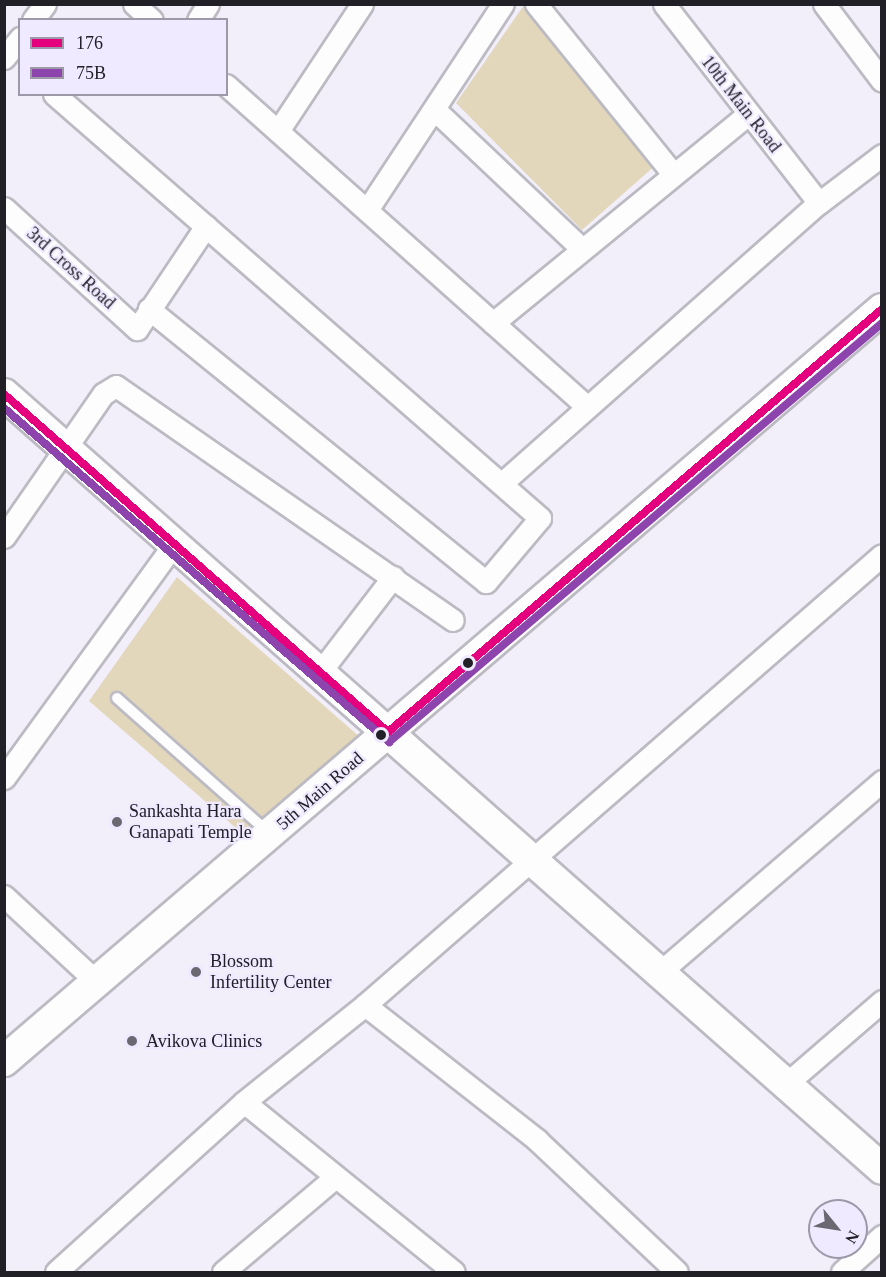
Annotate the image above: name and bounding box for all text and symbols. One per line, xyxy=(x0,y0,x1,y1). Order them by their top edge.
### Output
legend xyxy=(18,18,228,96)
text: 176 xyxy=(76,33,103,53)
street label: 10th Main Road xyxy=(696,51,786,157)
text: 75B xyxy=(76,63,106,83)
street label: 3rd Cross Road xyxy=(22,223,120,313)
unlabelled marker xyxy=(462,657,474,669)
unlabelled marker xyxy=(375,729,387,741)
street label: 5th Main Road xyxy=(272,747,368,835)
place label: Sankashta Hara Ganapati Temple xyxy=(129,801,252,844)
marker: Sankashta Hara Ganapati Temple xyxy=(110,815,124,829)
place label: Blossom Infertility Center xyxy=(210,951,331,994)
marker: Blossom Infertility Center xyxy=(187,963,205,981)
place label: Avikova Clinics xyxy=(146,1030,262,1052)
marker: Avikova Clinics xyxy=(123,1032,141,1050)
north arrow xyxy=(808,1199,868,1259)
text: N xyxy=(842,1228,863,1247)

